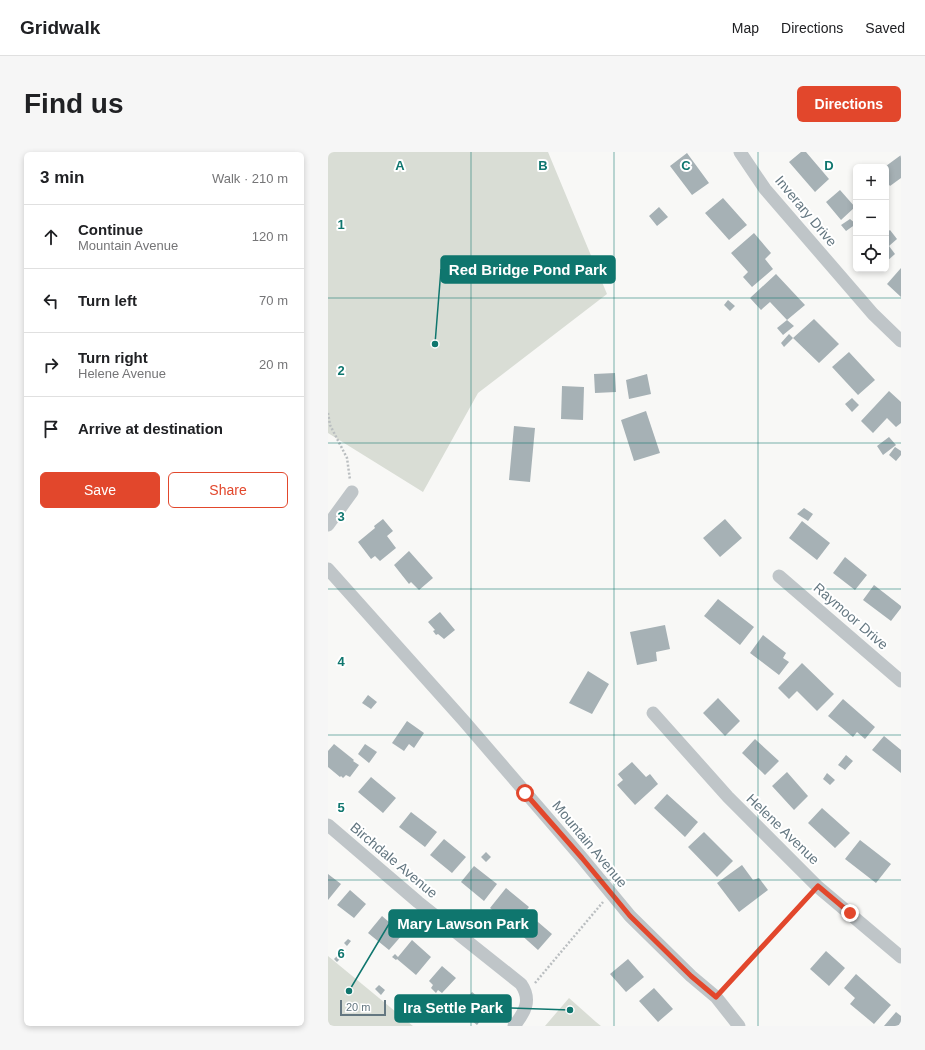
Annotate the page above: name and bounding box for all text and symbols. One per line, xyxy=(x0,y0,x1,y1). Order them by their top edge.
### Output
text: Gridwalk xyxy=(20,17,100,38)
text: Map xyxy=(732,20,759,36)
text: Directions xyxy=(781,20,843,36)
text: Saved xyxy=(865,20,905,36)
button: Directions xyxy=(797,86,901,122)
text: Find us xyxy=(24,88,124,119)
text: A xyxy=(395,158,405,173)
text: B xyxy=(538,158,548,173)
text: C xyxy=(681,158,691,173)
text: D xyxy=(824,158,834,173)
map controls xyxy=(853,164,889,272)
button: + xyxy=(853,164,889,200)
text: 3 min xyxy=(40,168,84,187)
text: Walk · 210 m xyxy=(212,171,288,186)
street label: Inverary Drive xyxy=(772,172,840,250)
button: − xyxy=(853,200,889,236)
text: 1 xyxy=(337,217,345,232)
text: Continue xyxy=(78,221,143,238)
icon: ahead xyxy=(40,226,62,248)
text: 120 m xyxy=(252,229,288,244)
button: locate xyxy=(853,236,889,272)
text: Mountain Avenue xyxy=(78,238,178,253)
callout: Red Bridge Pond Park xyxy=(441,256,615,283)
text: Red Bridge Pond Park xyxy=(449,261,608,278)
icon: left xyxy=(40,290,62,312)
text: Turn left xyxy=(78,292,137,309)
text: 70 m xyxy=(259,293,288,308)
text: Turn right xyxy=(78,349,148,366)
icon: right xyxy=(40,354,62,376)
text: 20 m xyxy=(259,357,288,372)
text: 2 xyxy=(337,363,345,378)
text: Helene Avenue xyxy=(78,366,166,381)
icon: arrive xyxy=(40,418,62,440)
text: Arrive at destination xyxy=(78,420,223,437)
button: Save xyxy=(40,472,160,508)
button: Share xyxy=(168,472,288,508)
text: 3 xyxy=(337,509,345,524)
street label: Raymoor Drive xyxy=(811,579,892,653)
text: 4 xyxy=(337,654,345,669)
route start xyxy=(516,784,534,802)
street label: Helene Avenue xyxy=(743,790,823,868)
street label: Mountain Avenue xyxy=(549,798,631,891)
text: 5 xyxy=(337,800,345,815)
street label: Birchdale Avenue xyxy=(347,819,441,901)
route end xyxy=(841,904,859,922)
callout: Mary Lawson Park xyxy=(389,910,537,937)
text: Mary Lawson Park xyxy=(397,915,530,932)
text: 6 xyxy=(337,946,345,961)
callout: Ira Settle Park xyxy=(395,995,511,1022)
scale bar xyxy=(340,998,386,1017)
text: Ira Settle Park xyxy=(403,999,504,1016)
text: 20 m xyxy=(346,1001,370,1013)

